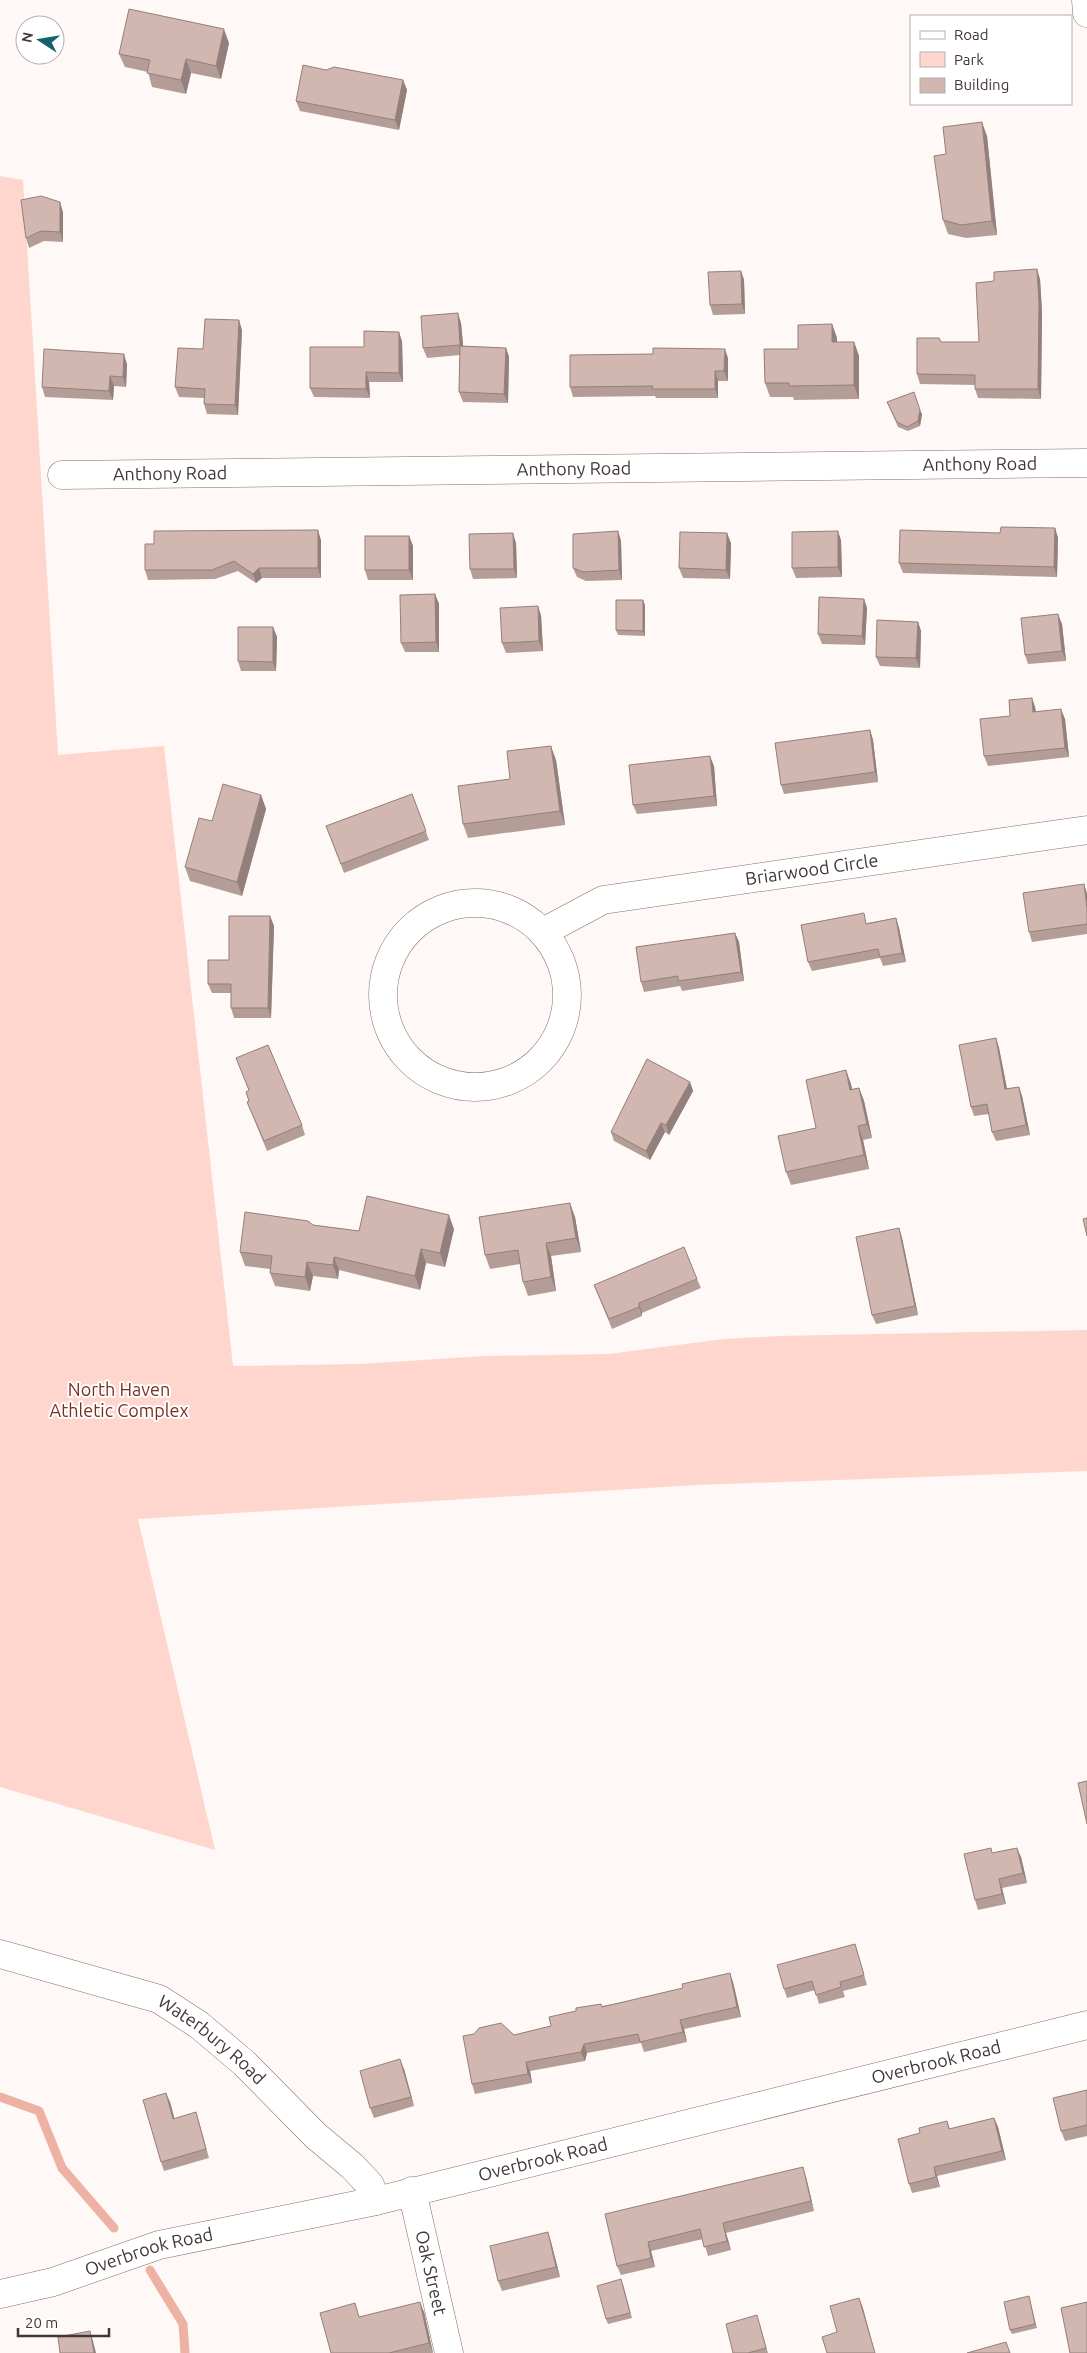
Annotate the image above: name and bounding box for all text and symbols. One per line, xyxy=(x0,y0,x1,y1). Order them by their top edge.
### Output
north arrow xyxy=(15,15,65,65)
legend xyxy=(910,15,1072,105)
text: Road xyxy=(954,26,989,43)
text: N xyxy=(18,31,36,44)
text: Park xyxy=(954,51,984,68)
text: Building xyxy=(954,76,1009,93)
street label: Anthony Road xyxy=(923,453,1037,474)
street label: Anthony Road xyxy=(517,457,631,479)
street label: Anthony Road xyxy=(113,462,227,483)
street label: Briarwood Circle xyxy=(744,849,879,888)
park label: North Haven Athletic Complex xyxy=(50,1379,189,1420)
street label: Waterbury Road xyxy=(155,1990,270,2088)
street label: Overbrook Road xyxy=(869,2036,1003,2087)
street label: Overbrook Road xyxy=(476,2133,609,2184)
street label: Overbrook Road xyxy=(82,2223,214,2279)
street label: Oak Street xyxy=(412,2228,451,2317)
scale bar xyxy=(18,2306,109,2338)
text: 20 m xyxy=(25,2314,58,2331)

